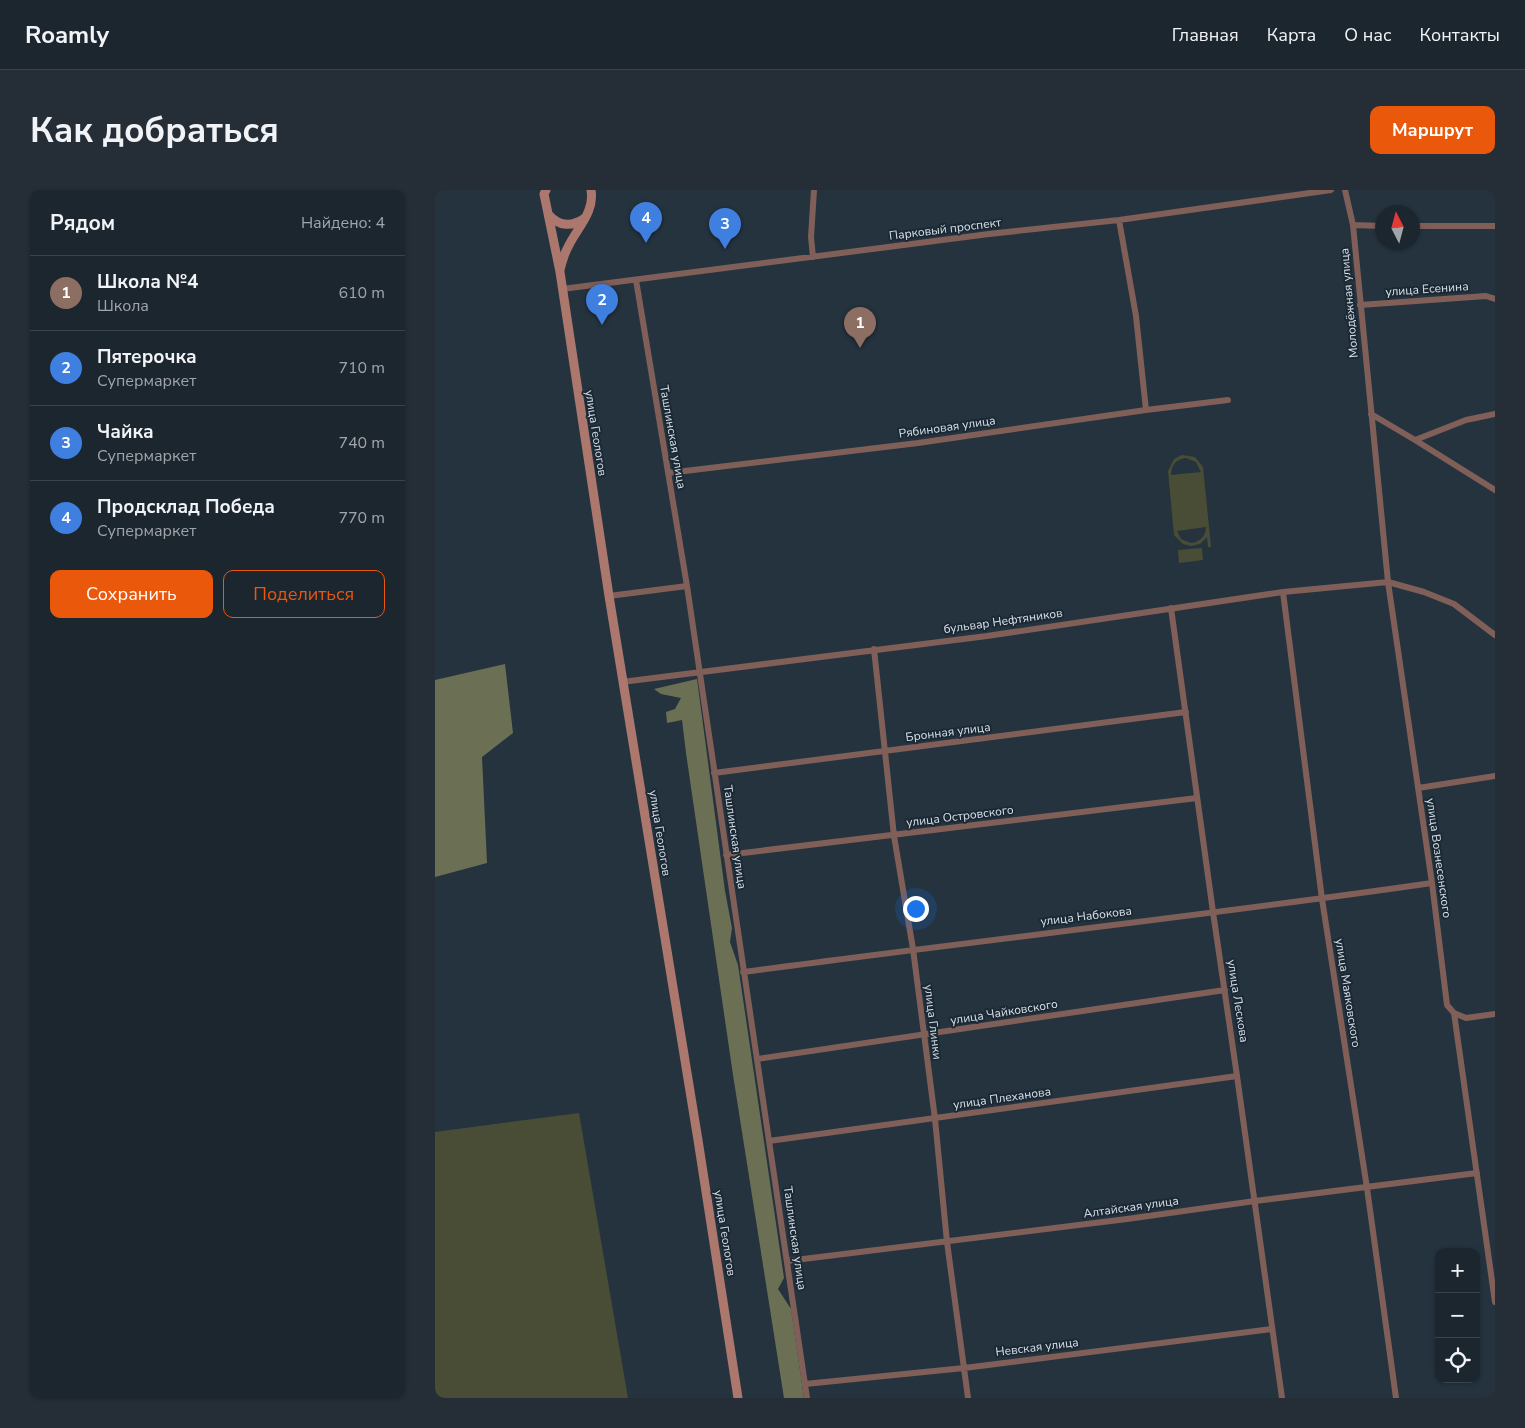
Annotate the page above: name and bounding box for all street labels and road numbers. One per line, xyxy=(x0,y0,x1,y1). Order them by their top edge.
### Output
street label: Парковый проспект xyxy=(888,214,1003,244)
street label: Молодёжная улица xyxy=(1336,247,1362,359)
street label: улица Есенина xyxy=(1385,278,1469,300)
street label: Ташлинская улица xyxy=(656,384,690,490)
street label: улица Геологов xyxy=(581,389,611,478)
street label: Рябиновая улица xyxy=(897,412,997,442)
street label: бульвар Нефтяников xyxy=(943,605,1064,637)
street label: Бронная улица xyxy=(905,719,991,745)
street label: Ташлинская улица xyxy=(720,784,750,890)
street label: улица Геологов xyxy=(645,789,675,878)
street label: улица Вознесенского xyxy=(1423,797,1455,919)
street label: улица Островского xyxy=(905,801,1015,831)
street label: улица Набокова xyxy=(1039,902,1133,930)
street label: улица Маяковского xyxy=(1331,937,1365,1049)
street label: улица Лескова xyxy=(1224,958,1252,1044)
street label: улица Глинки xyxy=(920,984,946,1060)
street label: улица Чайковского xyxy=(949,996,1059,1028)
street label: улица Плеханова xyxy=(952,1083,1052,1113)
street label: Ташлинская улица xyxy=(780,1185,810,1291)
street label: улица Геологов xyxy=(710,1189,740,1278)
street label: Алтайская улица xyxy=(1082,1192,1180,1222)
street label: Невская улица xyxy=(994,1334,1080,1360)

